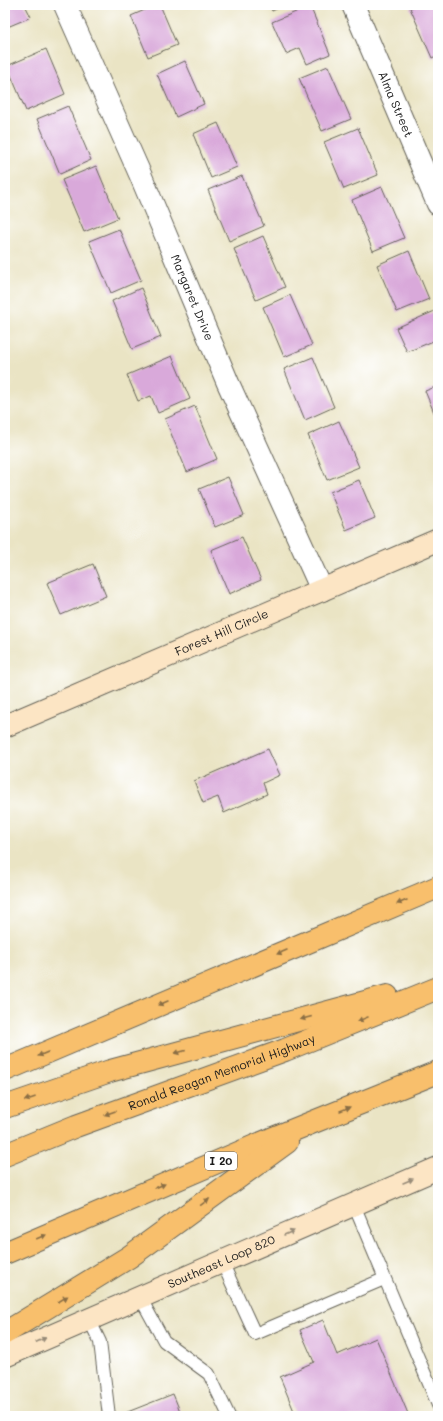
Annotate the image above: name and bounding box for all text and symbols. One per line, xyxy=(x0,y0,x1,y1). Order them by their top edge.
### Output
street label: Alma Street xyxy=(375,68,418,139)
street label: Margaret Drive xyxy=(168,252,218,343)
street label: Forest Hill Circle xyxy=(172,605,271,659)
one-way arrow xyxy=(397,899,408,905)
one-way arrow xyxy=(276,950,288,956)
one-way arrow xyxy=(157,1000,168,1006)
one-way arrow xyxy=(300,1015,312,1021)
one-way arrow xyxy=(357,1015,369,1022)
street label: Ronald Reagan Memorial Highway xyxy=(126,1030,317,1113)
one-way arrow xyxy=(174,1049,186,1055)
one-way arrow xyxy=(36,1051,48,1057)
one-way arrow xyxy=(23,1096,35,1102)
one-way arrow xyxy=(340,1106,352,1112)
one-way arrow xyxy=(104,1111,116,1117)
road number: I 20 xyxy=(205,1152,237,1170)
one-way arrow xyxy=(402,1178,414,1185)
one-way arrow xyxy=(155,1183,167,1189)
one-way arrow xyxy=(199,1198,210,1206)
one-way arrow xyxy=(283,1230,294,1236)
street label: Southeast Loop 820 xyxy=(165,1231,278,1291)
one-way arrow xyxy=(35,1234,47,1240)
one-way arrow xyxy=(57,1295,69,1302)
one-way arrow xyxy=(35,1337,46,1343)

